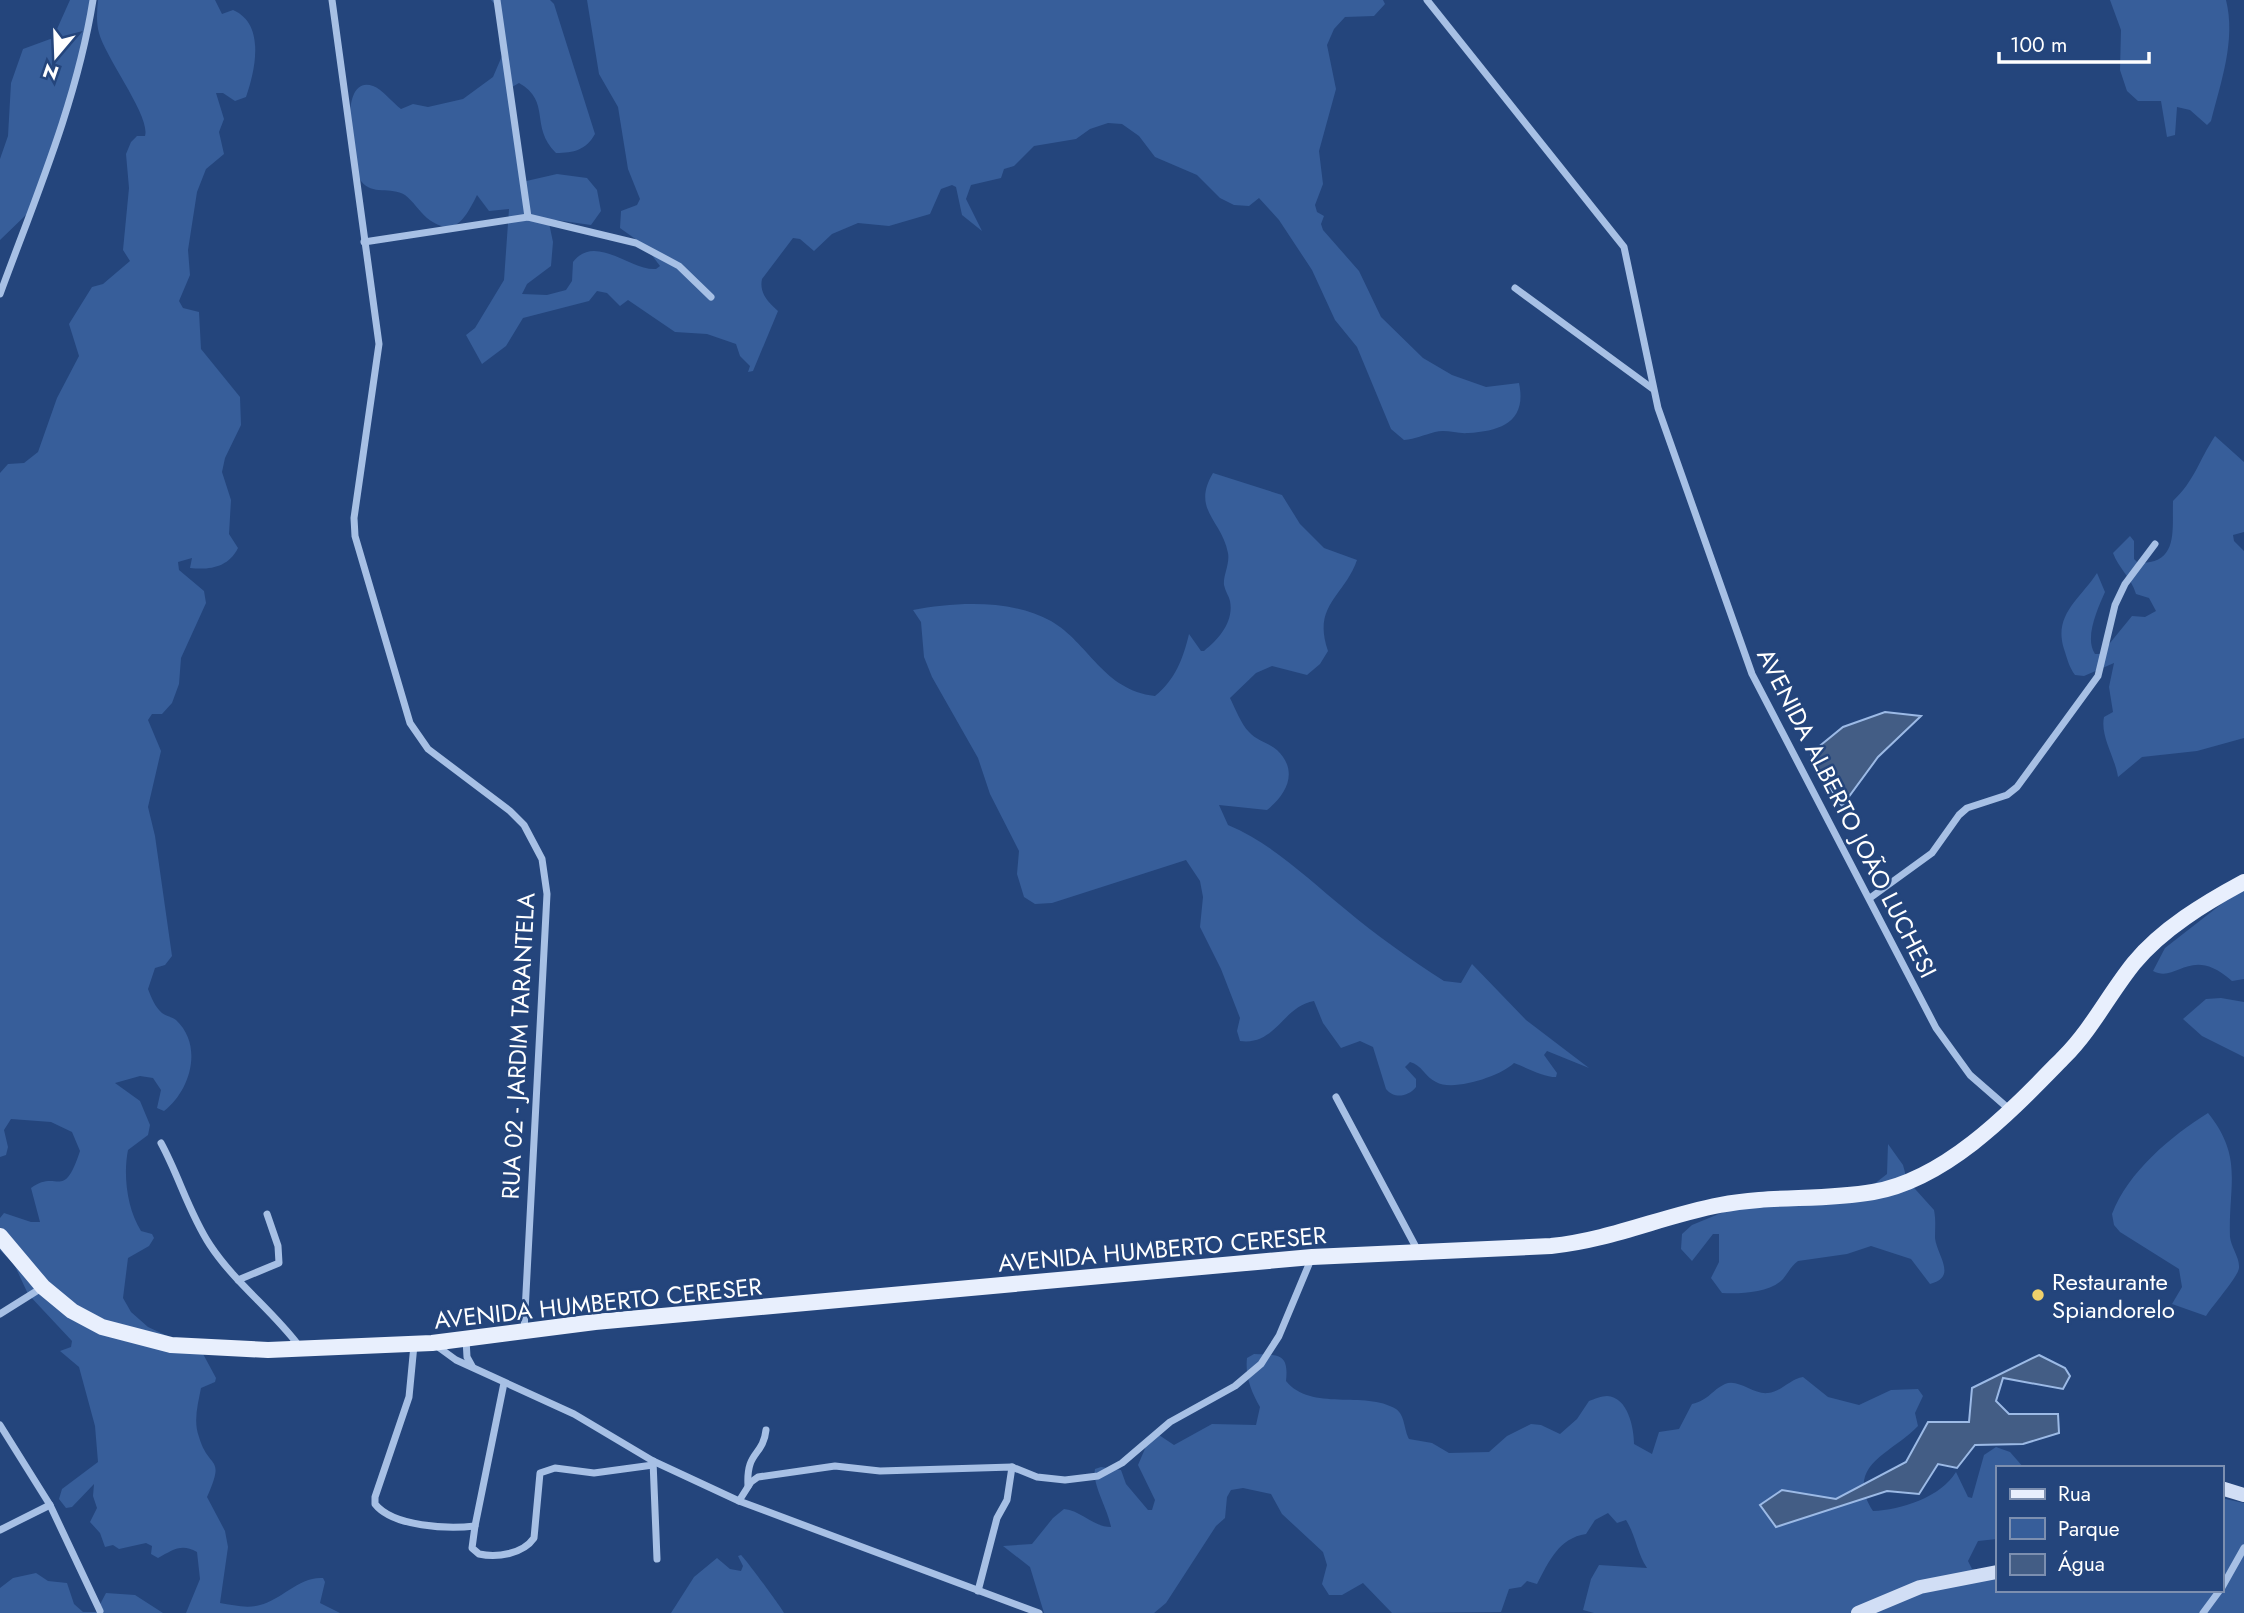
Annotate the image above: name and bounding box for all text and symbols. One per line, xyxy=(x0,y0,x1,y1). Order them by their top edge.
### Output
north arrow xyxy=(21,21,91,91)
scale bar xyxy=(1999,21,2150,65)
text: 100 m xyxy=(2010,30,2067,60)
text: N xyxy=(39,56,62,87)
street label: AVENIDA ALBERTO JOÃO LUCHESI xyxy=(1748,642,1946,984)
street label: RUA 02 - JARDIM TARANTELA xyxy=(492,892,544,1200)
street label: AVENIDA HUMBERTO CERESER xyxy=(996,1217,1328,1281)
place label: Restaurante Spiandorelo xyxy=(2052,1264,2175,1327)
street label: AVENIDA HUMBERTO CERESER xyxy=(432,1268,764,1338)
marker: Restaurante Spiandorelo xyxy=(2030,1287,2046,1303)
legend xyxy=(1996,1466,2223,1592)
text: Rua xyxy=(2058,1479,2091,1509)
text: Parque xyxy=(2058,1514,2120,1544)
text: Água xyxy=(2058,1549,2105,1579)

